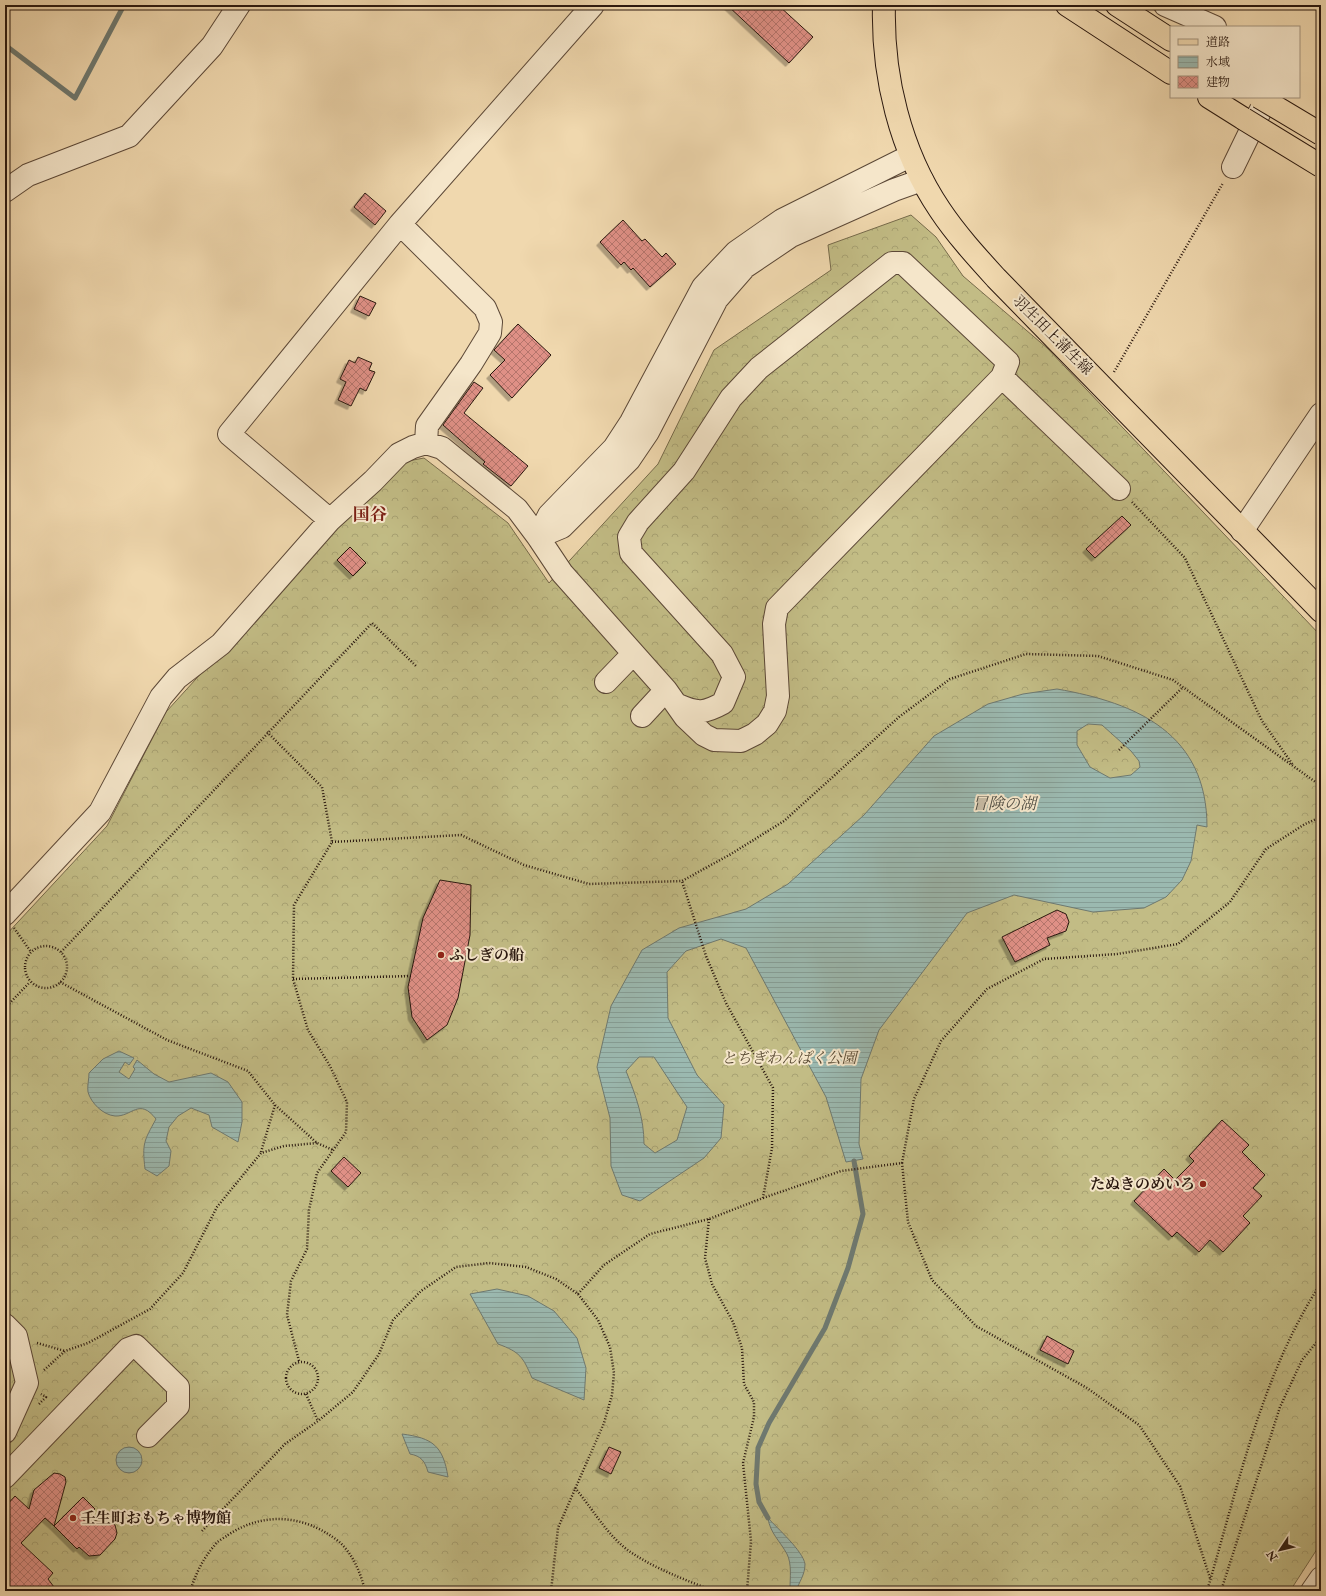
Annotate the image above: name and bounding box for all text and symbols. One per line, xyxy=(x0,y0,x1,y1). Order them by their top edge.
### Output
legend xyxy=(1170,26,1300,98)
text: 道路 xyxy=(1206,35,1230,50)
text: 水域 xyxy=(1206,55,1230,70)
text: 建物 xyxy=(1206,75,1230,90)
street label: 羽生田上蒲生線 xyxy=(1009,292,1096,379)
district label: 国谷 xyxy=(353,504,387,525)
water label: 冒険の湖 xyxy=(972,794,1039,814)
place label: ふしぎの船 xyxy=(449,946,524,965)
marker: ふしぎの船 xyxy=(436,950,446,960)
park label: とちぎわんぱく公園 xyxy=(721,1049,859,1068)
place label: たぬきのめいろ xyxy=(1090,1175,1195,1194)
marker: たぬきのめいろ xyxy=(1198,1179,1208,1189)
place label: 壬生町おもちゃ博物館 xyxy=(81,1509,231,1528)
marker: 壬生町おもちゃ博物館 xyxy=(68,1513,78,1523)
north arrow xyxy=(1260,1530,1300,1570)
text: N xyxy=(1263,1547,1281,1564)

